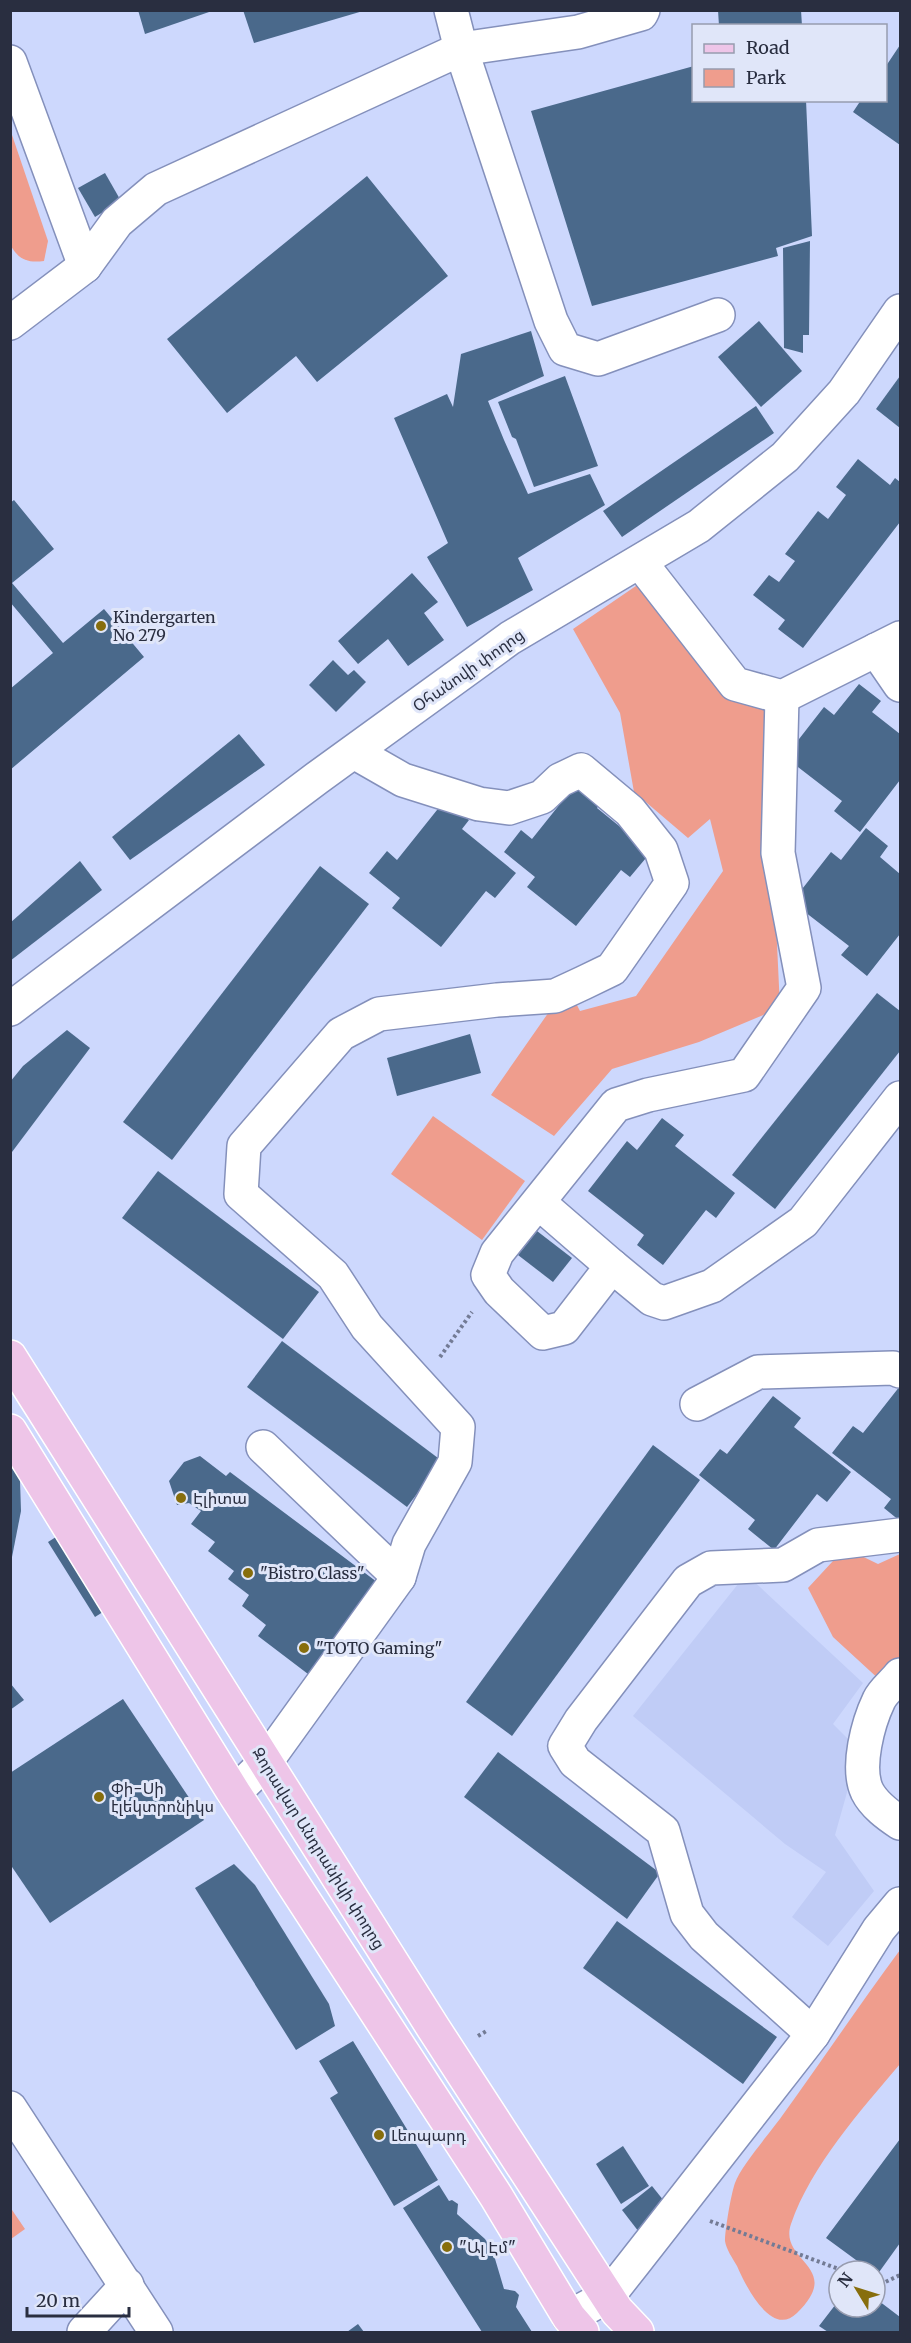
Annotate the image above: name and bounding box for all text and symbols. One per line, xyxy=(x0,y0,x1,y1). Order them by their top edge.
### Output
legend xyxy=(692,24,887,102)
text: Road xyxy=(746,36,790,59)
text: Park xyxy=(746,66,787,89)
place label: Kindergarten No 279 xyxy=(113,607,216,645)
marker: Kindergarten No 279 xyxy=(94,619,108,633)
street label: Օհանովի փողոց xyxy=(408,624,528,716)
place label: Էլիտա xyxy=(193,1488,247,1508)
marker: Էլիտա xyxy=(174,1491,188,1505)
place label: "Bistro Class" xyxy=(260,1563,365,1583)
marker: "Bistro Class" xyxy=(241,1566,255,1580)
place label: "TOTO Gaming" xyxy=(316,1638,443,1658)
marker: "TOTO Gaming" xyxy=(297,1641,311,1655)
street label: Զորավար Անդրանիկի փողոց xyxy=(248,1743,390,1953)
place label: Փի-Սի էլեկտրոնիկս xyxy=(111,1778,214,1816)
marker: Փի-Սի էլեկտրոնիկս xyxy=(92,1790,106,1804)
place label: Լեոպարդ xyxy=(391,2125,467,2145)
marker: Լեոպարդ xyxy=(372,2128,386,2142)
place label: "Ալ Էմ" xyxy=(459,2237,516,2257)
marker: "Ալ Էմ" xyxy=(440,2240,454,2254)
north arrow xyxy=(827,2259,887,2319)
text: N xyxy=(833,2268,857,2291)
scale bar xyxy=(27,2280,129,2318)
text: 20 m xyxy=(36,2289,80,2312)

